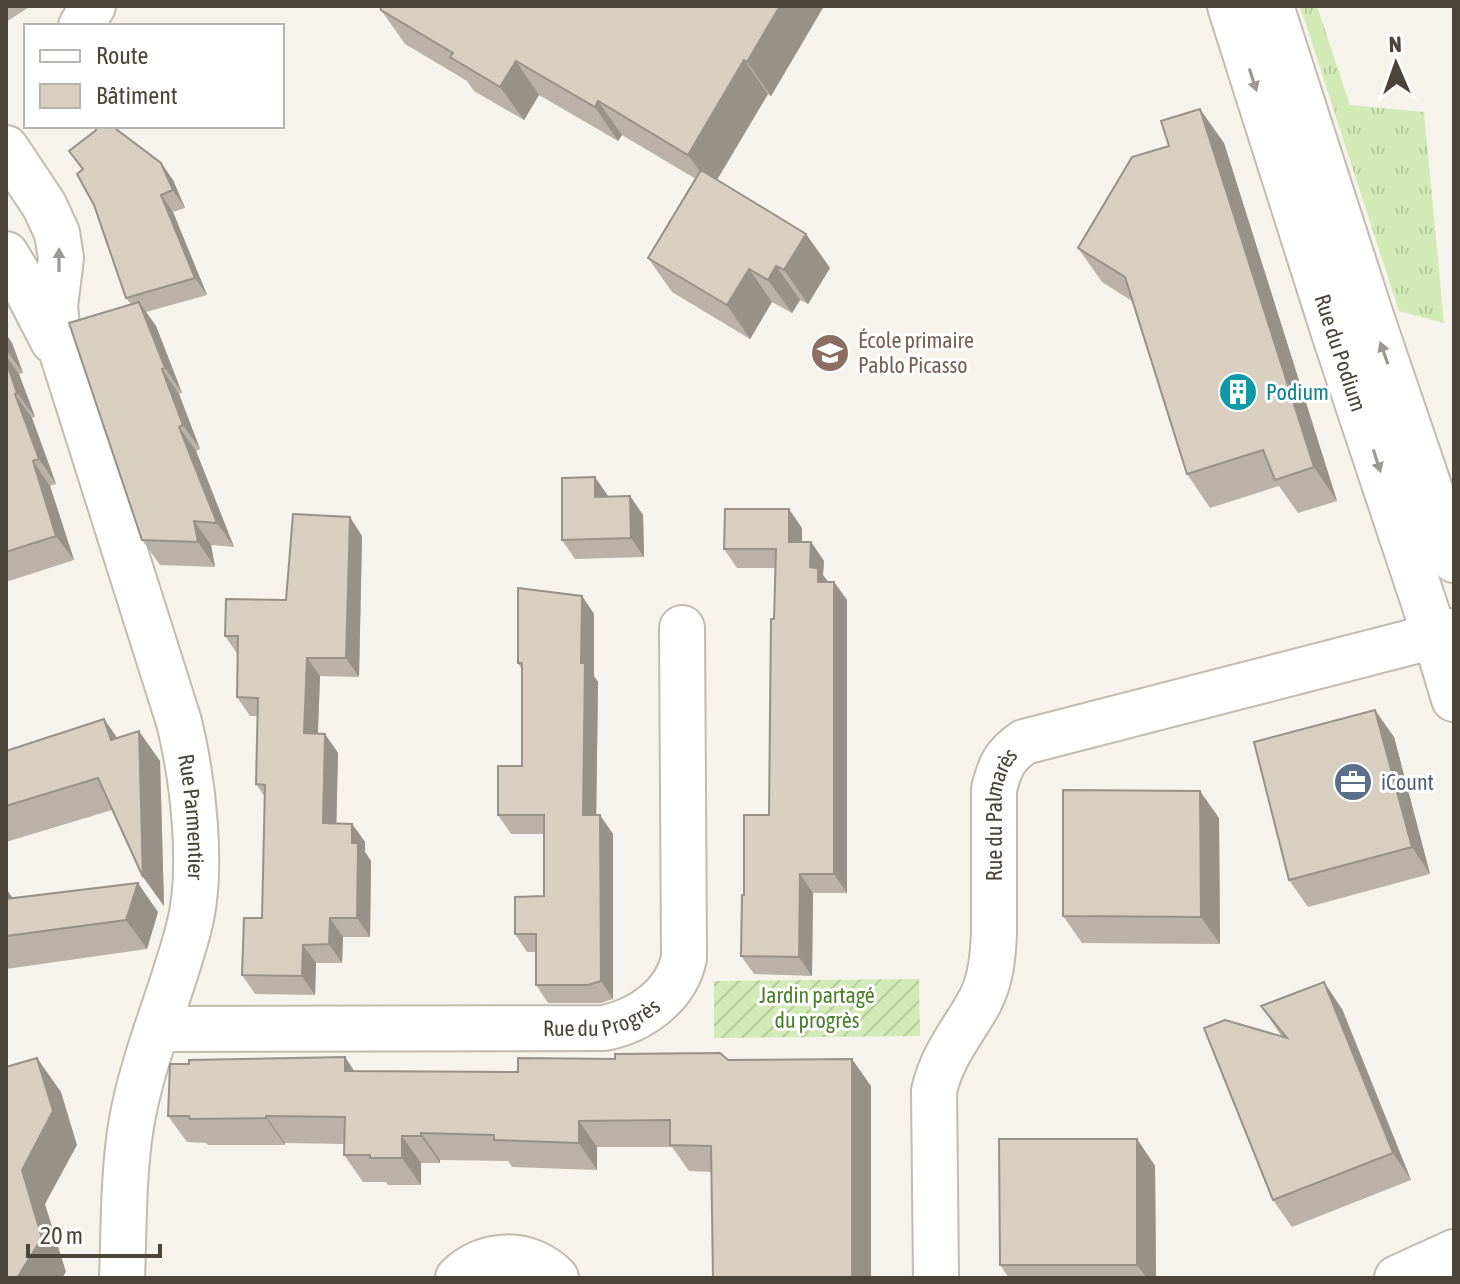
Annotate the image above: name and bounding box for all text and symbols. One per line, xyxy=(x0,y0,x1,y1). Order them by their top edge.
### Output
legend xyxy=(24,24,284,128)
north arrow xyxy=(1356,24,1436,104)
text: N xyxy=(1388,31,1402,57)
text: Route xyxy=(96,42,148,69)
one-way arrow xyxy=(1248,69,1260,93)
text: Bâtiment xyxy=(96,82,178,109)
one-way arrow xyxy=(53,247,65,272)
street label: Rue du Podium xyxy=(1309,291,1372,415)
place label: École primaire Pablo Picasso xyxy=(858,327,974,378)
school or university icon: École primaire Pablo Picasso xyxy=(809,332,851,374)
one-way arrow xyxy=(1378,341,1390,365)
building icon: Podium xyxy=(1217,371,1259,413)
place label: Podium xyxy=(1266,379,1329,405)
one-way arrow xyxy=(1371,449,1383,473)
street label: Rue du Palmarès xyxy=(980,742,1022,881)
street label: Rue Parmentier xyxy=(173,752,209,881)
office icon: iCount xyxy=(1332,761,1374,803)
place label: iCount xyxy=(1381,769,1434,795)
park label: Jardin partagé du progrès xyxy=(759,982,875,1033)
street label: Rue du Progrès xyxy=(543,993,665,1041)
scale bar xyxy=(28,1208,160,1258)
text: 20 m xyxy=(40,1222,83,1249)

